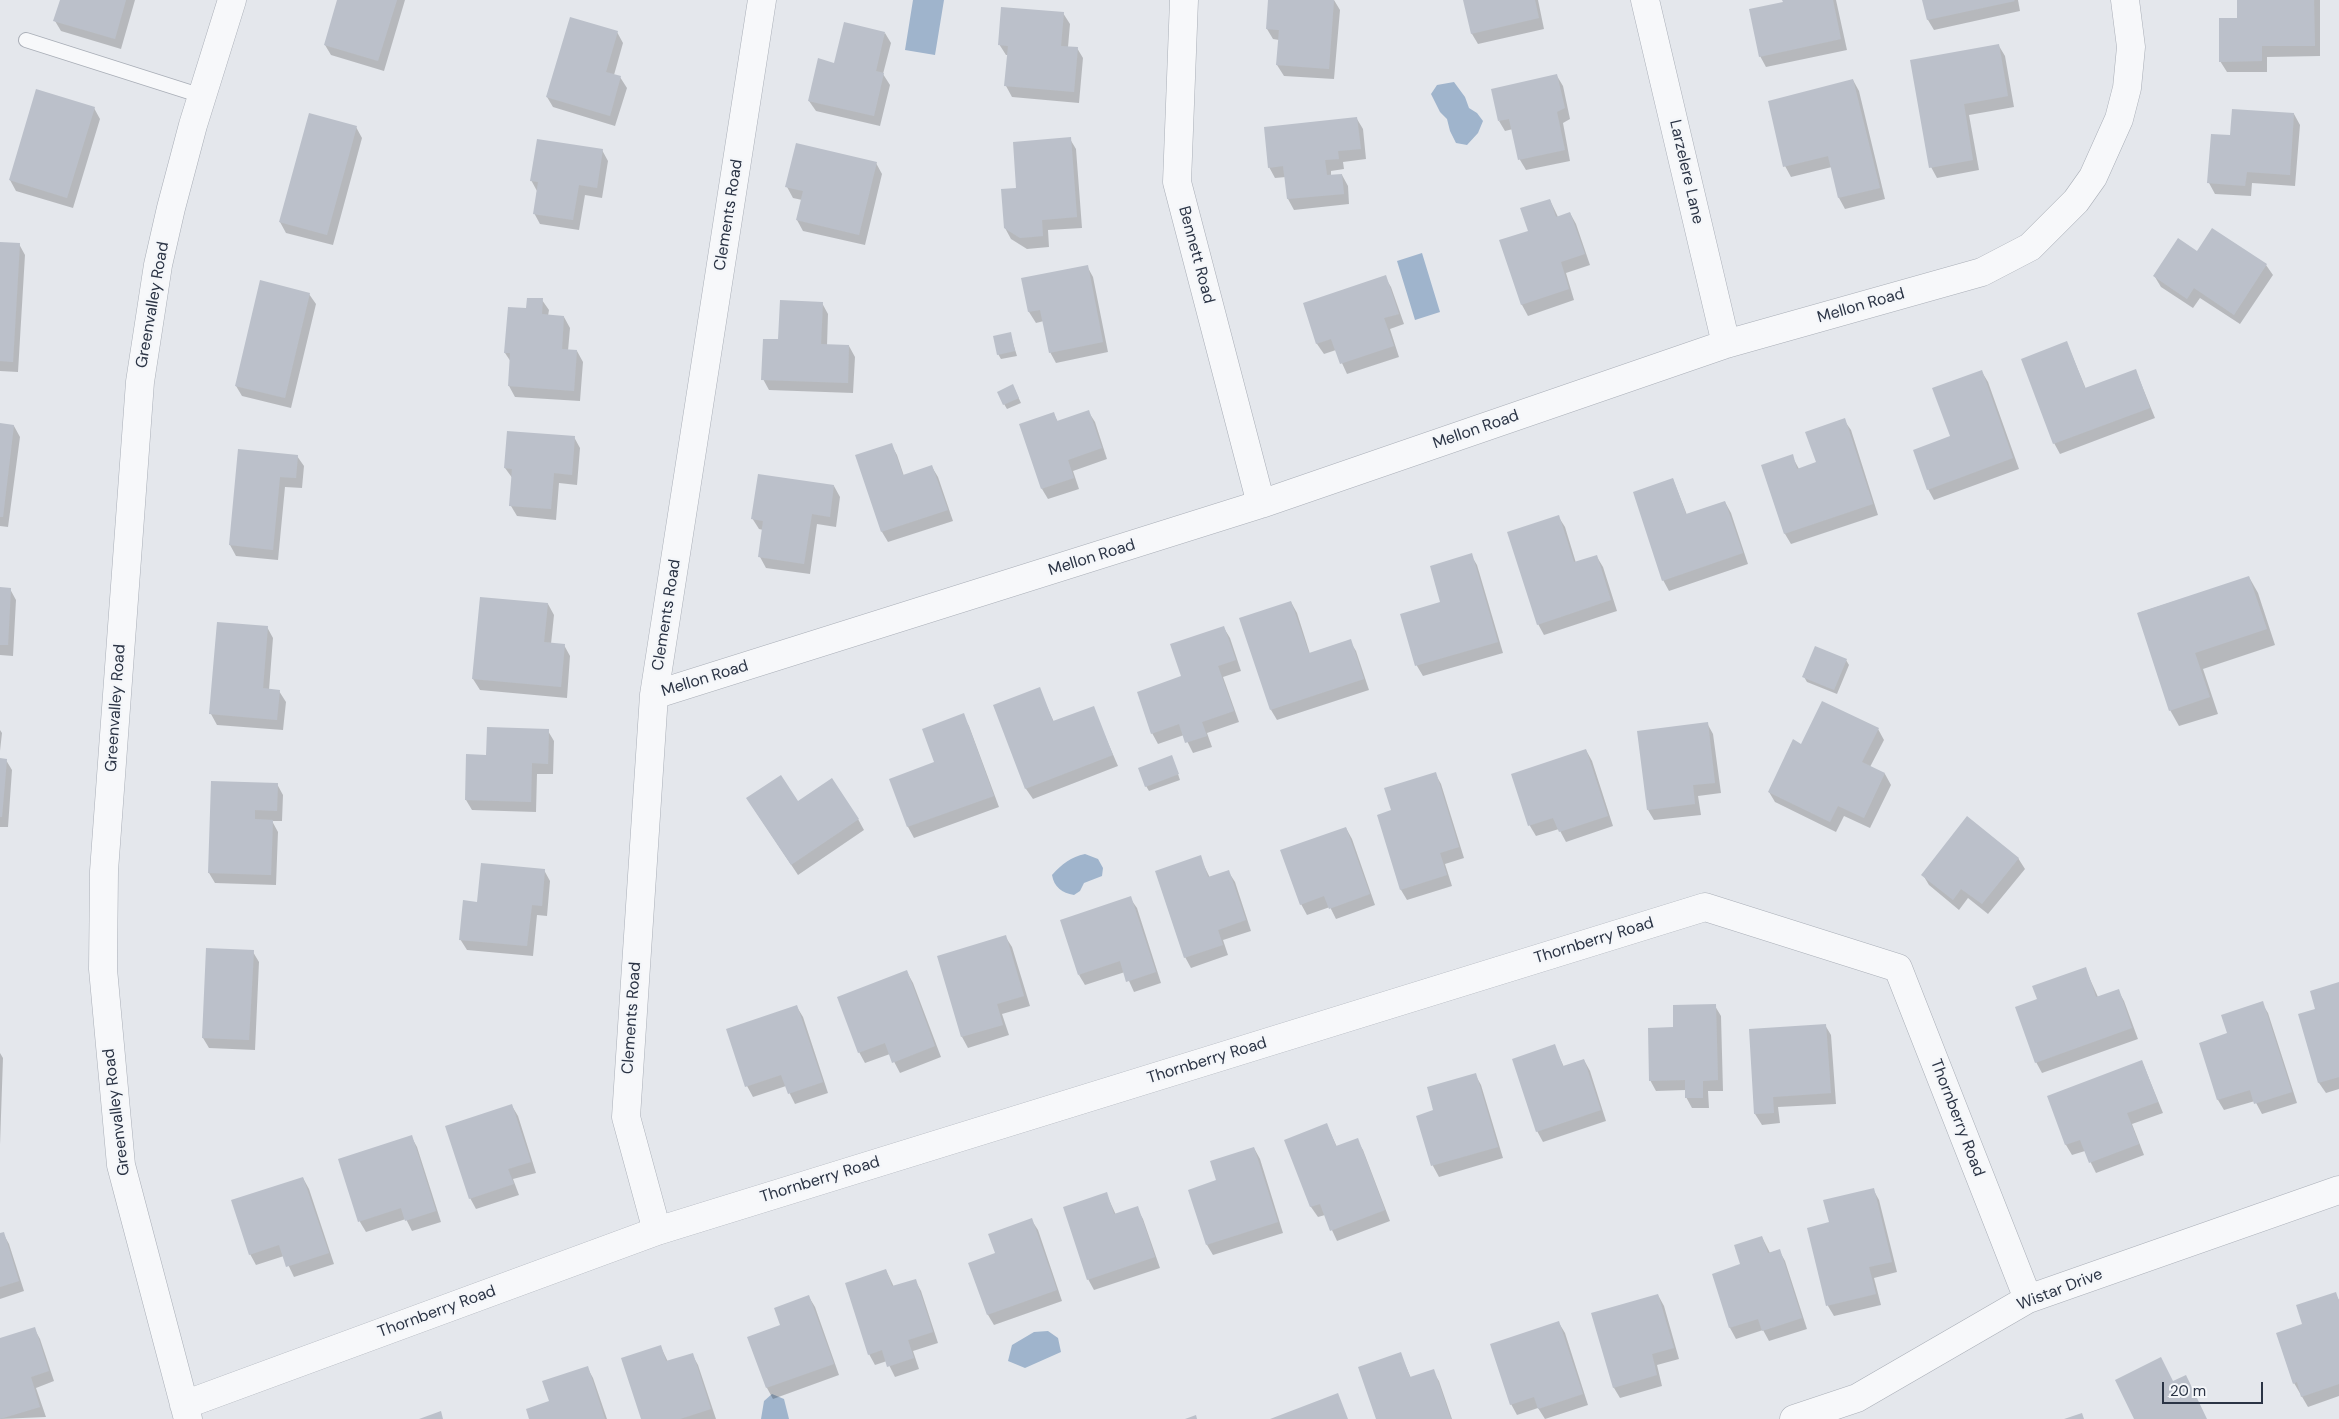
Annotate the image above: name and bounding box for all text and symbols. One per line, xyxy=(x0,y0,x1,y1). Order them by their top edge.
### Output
street label: Larzelere Lane xyxy=(1665,118,1707,226)
street label: Clements Road xyxy=(711,158,747,272)
street label: Bennett Road xyxy=(1174,204,1218,306)
street label: Greenvalley Road xyxy=(132,240,174,370)
street label: Mellon Road xyxy=(1815,284,1907,328)
street label: Mellon Road xyxy=(1430,406,1522,454)
street label: Mellon Road xyxy=(1046,536,1138,580)
street label: Clements Road xyxy=(649,558,685,672)
street label: Greenvalley Road xyxy=(102,643,130,773)
street label: Mellon Road xyxy=(659,657,751,701)
street label: Thornberry Road xyxy=(1532,914,1656,968)
street label: Clements Road xyxy=(619,961,645,1075)
street label: Thornberry Road xyxy=(1145,1034,1269,1088)
street label: Greenvalley Road xyxy=(100,1047,134,1177)
street label: Thornberry Road xyxy=(1926,1057,1988,1179)
street label: Thornberry Road xyxy=(758,1153,882,1207)
street label: Wistar Drive xyxy=(2015,1265,2105,1315)
street label: Thornberry Road xyxy=(375,1282,499,1342)
scale bar xyxy=(2164,1372,2265,1404)
text: 20 m xyxy=(2170,1381,2206,1401)

